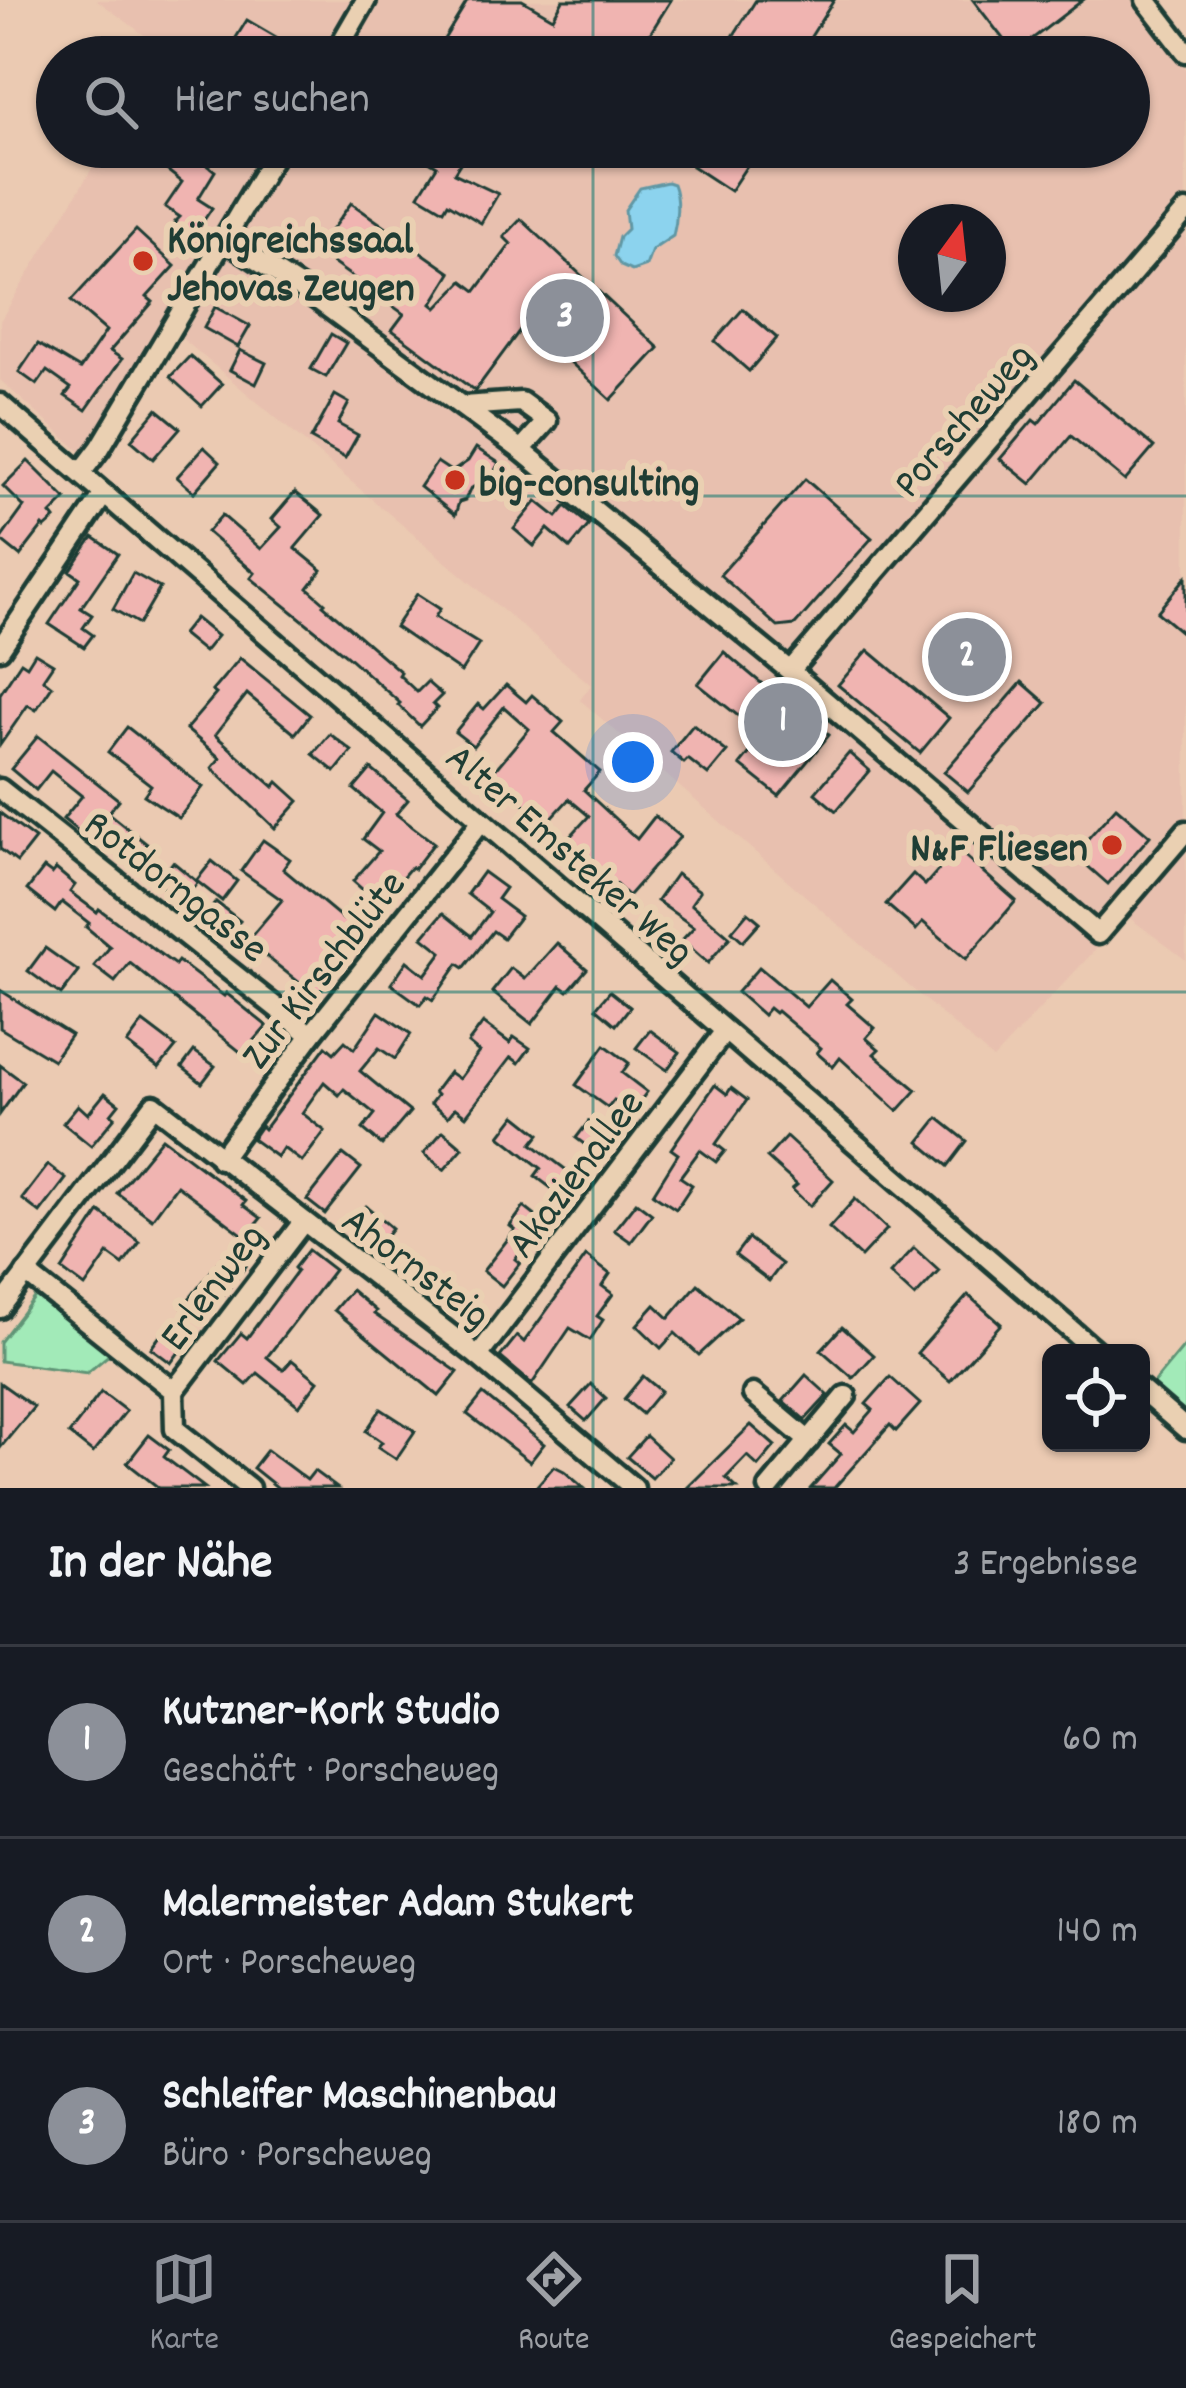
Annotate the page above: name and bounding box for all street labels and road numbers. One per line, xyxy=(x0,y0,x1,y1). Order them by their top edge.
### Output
street label: Porscheweg xyxy=(881,331,1051,514)
street label: Alter Emsteker Weg xyxy=(429,732,705,983)
street label: Rotdorngasse xyxy=(69,798,279,981)
street label: Zur Kirschblüte xyxy=(229,860,424,1085)
street label: Akazienallee xyxy=(495,1079,662,1273)
street label: Ahornsteig xyxy=(326,1194,501,1347)
street label: Erlenweg xyxy=(148,1213,284,1366)

